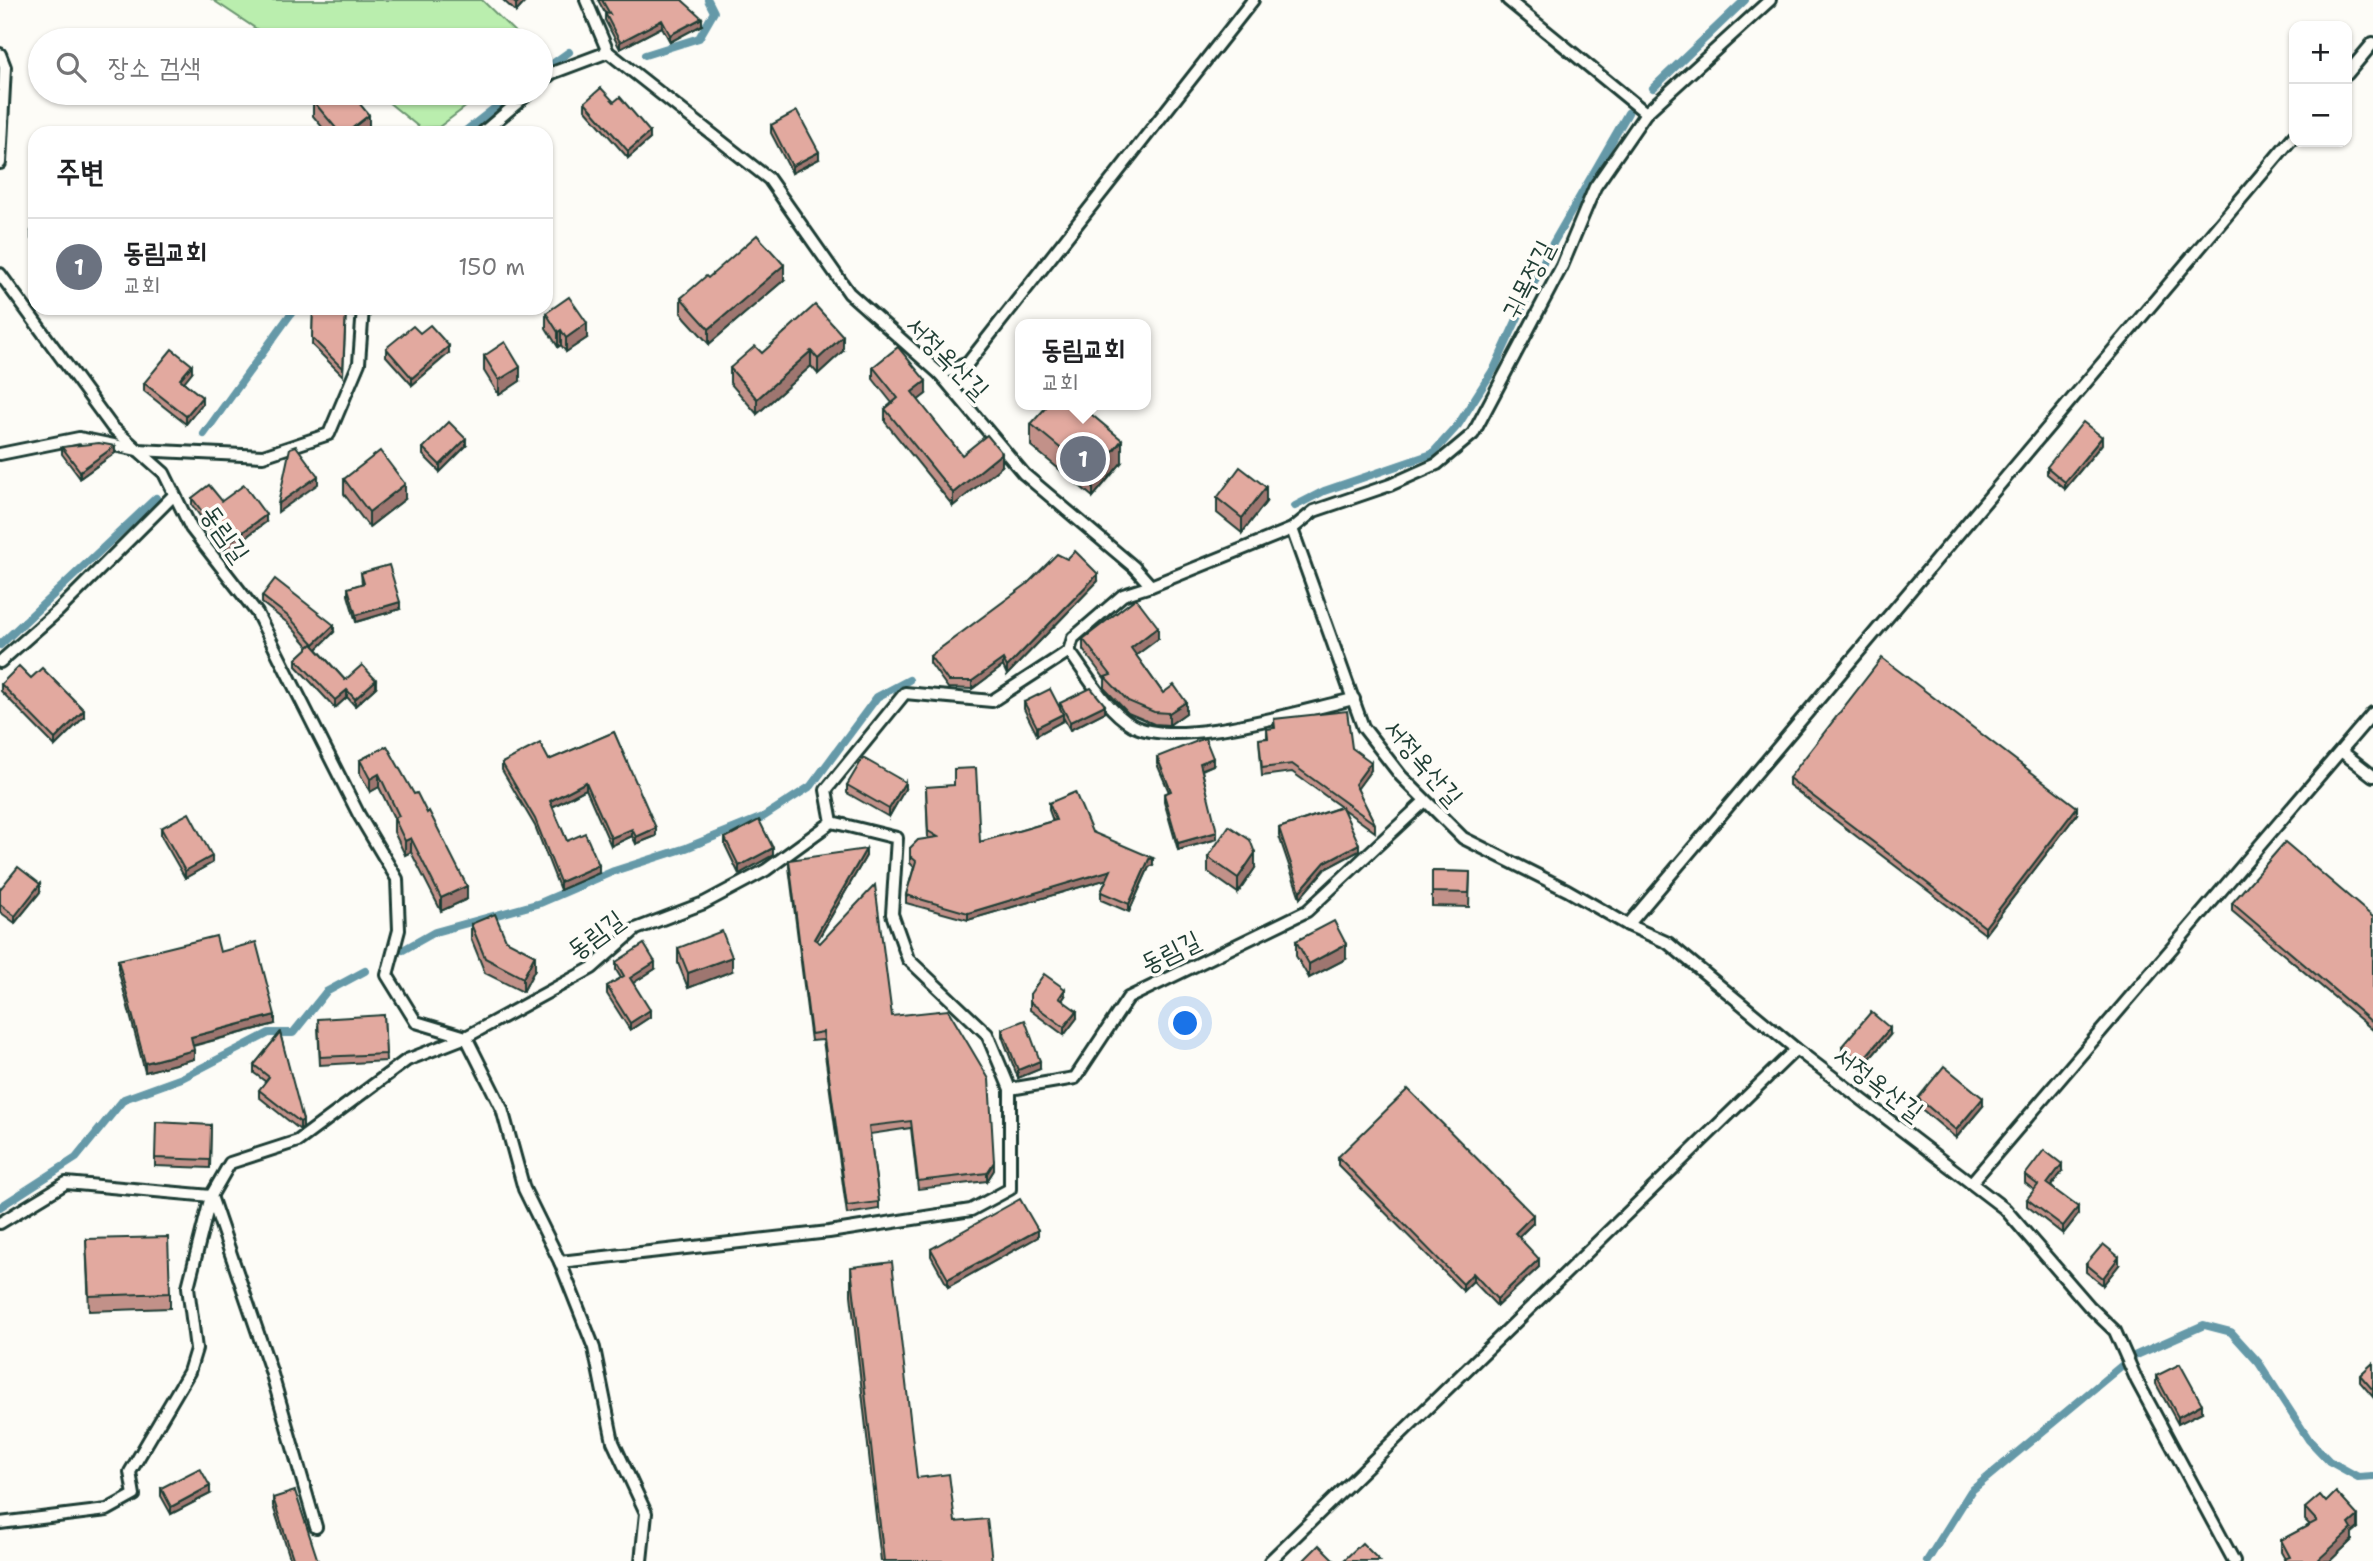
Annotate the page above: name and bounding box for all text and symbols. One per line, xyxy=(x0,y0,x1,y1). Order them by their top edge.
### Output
map controls xyxy=(2289,21,2352,147)
button: + xyxy=(2289,21,2352,84)
search box xyxy=(28,28,553,105)
icon: search xyxy=(52,48,90,86)
text: 장소 검색 xyxy=(108,49,201,84)
button: − xyxy=(2289,84,2352,147)
text: 주변 xyxy=(56,151,104,192)
text: 동림교회 xyxy=(123,234,207,269)
street label: 귀목정길 xyxy=(1492,234,1562,324)
text: 1 xyxy=(74,252,84,282)
text: 150 m xyxy=(458,252,525,282)
text: 교회 xyxy=(123,270,160,300)
street label: 서정옥산길 xyxy=(899,308,997,406)
popup xyxy=(1015,319,1151,410)
text: 동림교회 xyxy=(1041,331,1125,366)
text: 교회 xyxy=(1041,367,1078,397)
pin: 1 xyxy=(1060,433,1106,485)
street label: 동림길 xyxy=(194,497,258,569)
street label: 서정옥산길 xyxy=(1376,711,1472,813)
street label: 동림길 xyxy=(559,901,631,967)
street label: 동림길 xyxy=(1134,921,1206,980)
your location xyxy=(1168,1006,1202,1040)
street label: 서정옥산길 xyxy=(1827,1038,1931,1129)

